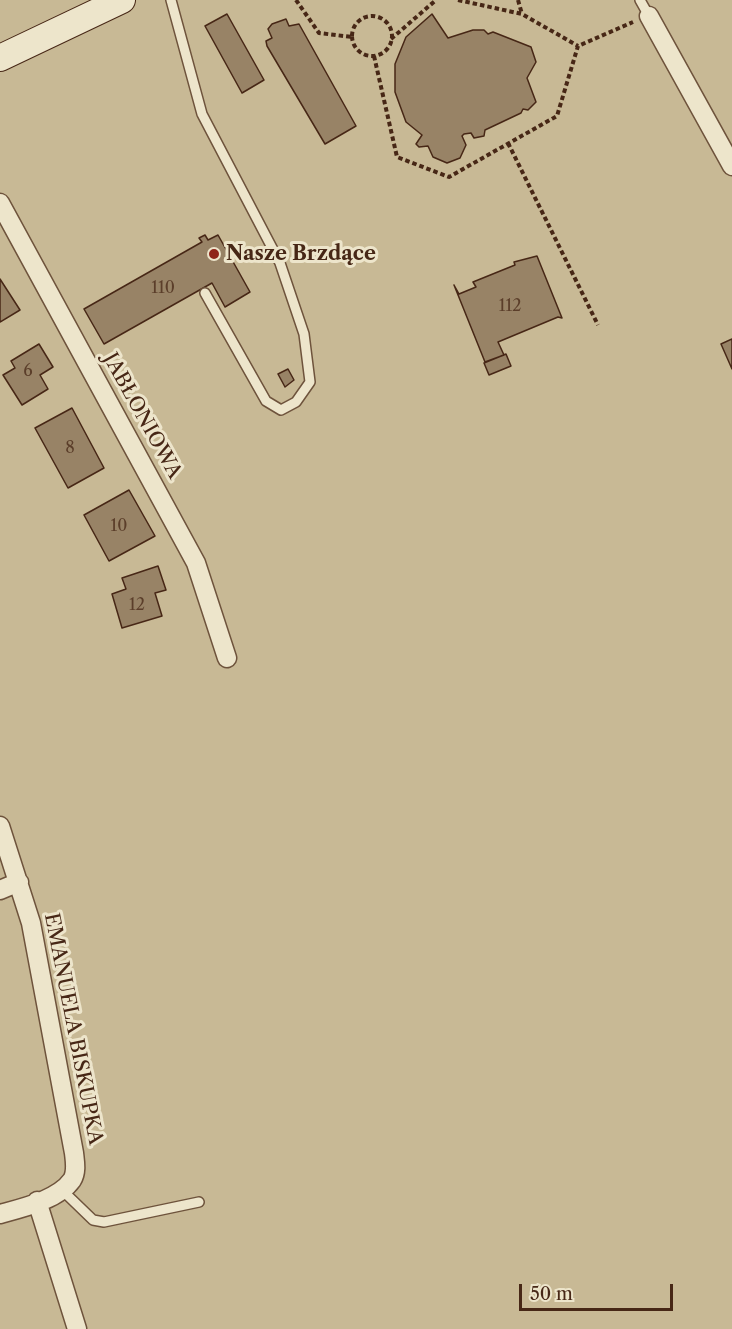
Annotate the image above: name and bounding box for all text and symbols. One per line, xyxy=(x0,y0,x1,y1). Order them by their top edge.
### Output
place label: Nasze Brzdące xyxy=(226,242,376,266)
marker: Nasze Brzdące xyxy=(207,247,221,261)
house number: 110 xyxy=(151,278,175,298)
house number: 112 xyxy=(499,296,521,316)
street label: JABŁONIOWA xyxy=(97,349,187,483)
house number: 6 xyxy=(23,361,33,381)
house number: 8 xyxy=(65,438,75,458)
house number: 10 xyxy=(111,516,127,536)
house number: 12 xyxy=(129,595,145,615)
street label: EMANUELA BISKUPKA xyxy=(39,911,107,1147)
scale bar xyxy=(522,1272,676,1310)
text: 50 m xyxy=(530,1283,573,1305)

